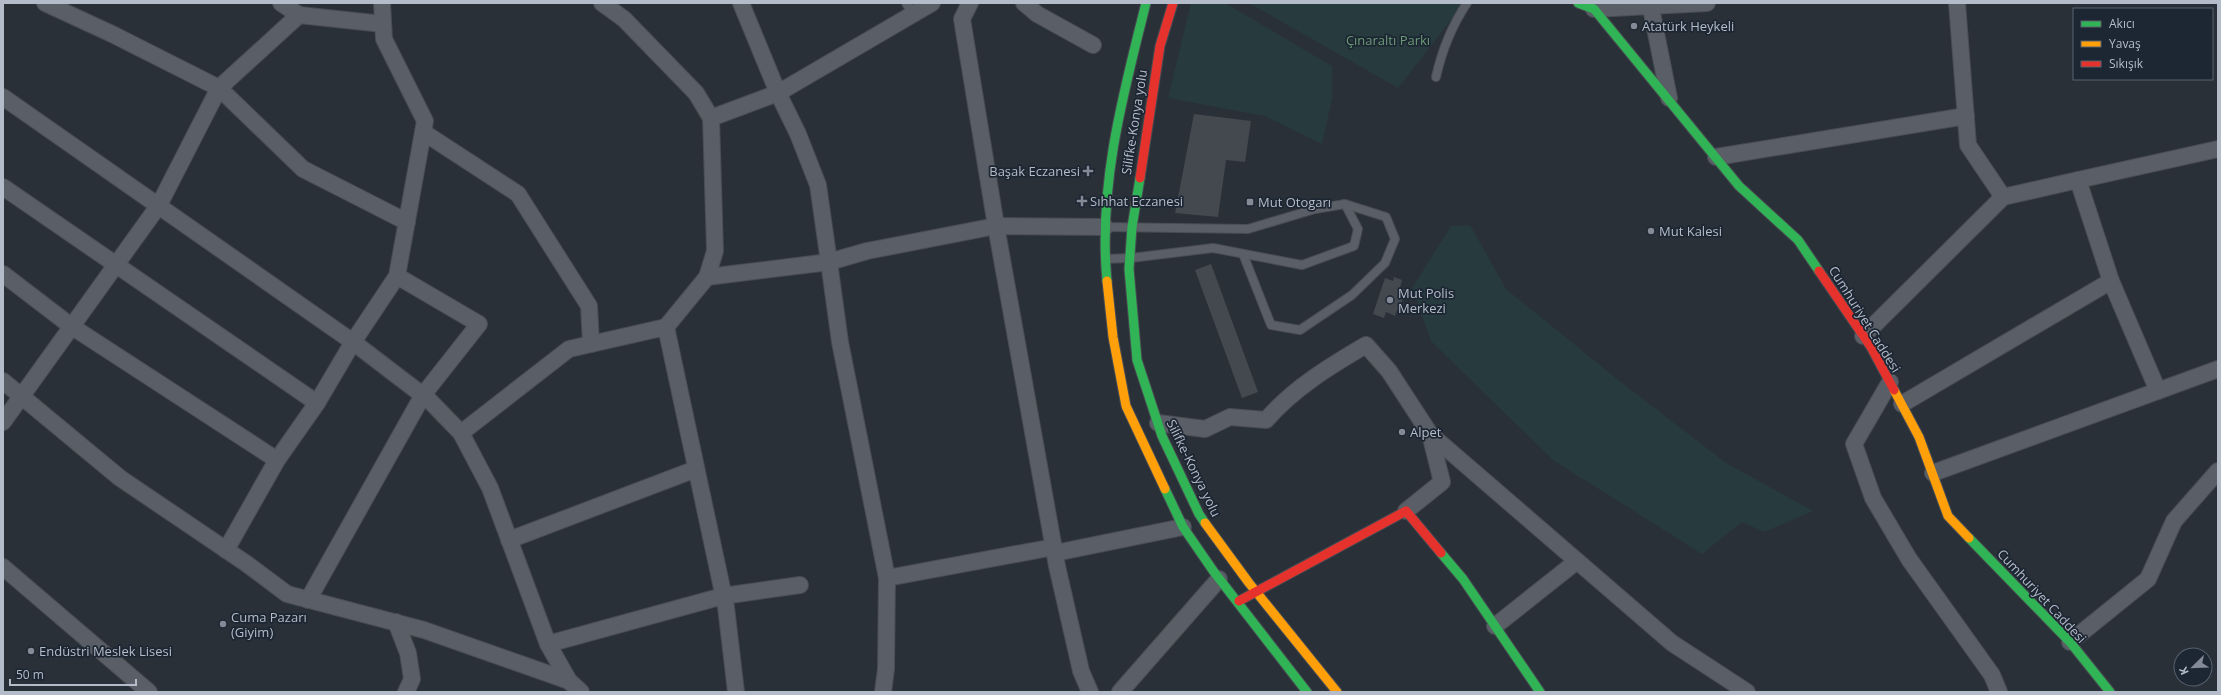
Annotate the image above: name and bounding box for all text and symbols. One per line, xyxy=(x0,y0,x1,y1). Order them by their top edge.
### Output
legend xyxy=(2073,8,2213,80)
text: Akıcı xyxy=(2109,15,2135,32)
place label: Atatürk Heykeli xyxy=(1642,17,1734,35)
marker: Atatürk Heykeli xyxy=(1629,21,1639,31)
park label: Çınaraltı Parkı xyxy=(1346,31,1430,49)
text: Yavaş xyxy=(2109,35,2141,52)
text: Sıkışık xyxy=(2109,55,2144,72)
street label: Silifke-Konya yolu xyxy=(1117,68,1151,176)
place label: Başak Eczanesi xyxy=(989,162,1080,180)
marker: Başak Eczanesi xyxy=(1083,166,1093,176)
place label: Sıhhat Eczanesi xyxy=(1090,192,1183,210)
place label: Mut Otogarı xyxy=(1258,193,1331,211)
marker: Sıhhat Eczanesi xyxy=(1077,196,1087,206)
marker: Mut Otogarı xyxy=(1245,197,1255,207)
place label: Mut Kalesi xyxy=(1659,222,1722,240)
marker: Mut Kalesi xyxy=(1646,226,1656,236)
street label: Cumhuriyet Caddesi xyxy=(1825,262,1905,376)
place label: Mut Polis Merkezi xyxy=(1398,284,1454,317)
marker: Mut Polis Merkezi xyxy=(1385,295,1395,305)
street label: Silifke-Konya yolu xyxy=(1163,416,1225,520)
place label: Alpet xyxy=(1410,423,1442,441)
marker: Alpet xyxy=(1397,427,1407,437)
street label: Cumhuriyet Caddesi xyxy=(1994,545,2090,647)
place label: Cuma Pazarı (Giyim) xyxy=(231,608,307,641)
marker: Cuma Pazarı (Giyim) xyxy=(218,619,228,629)
place label: Endüstri Meslek Lisesi xyxy=(39,642,172,660)
marker: Endüstri Meslek Lisesi xyxy=(26,646,36,656)
north arrow xyxy=(2173,647,2213,687)
scale bar xyxy=(10,661,136,687)
text: K xyxy=(2175,664,2192,677)
text: 50 m xyxy=(16,666,44,683)

